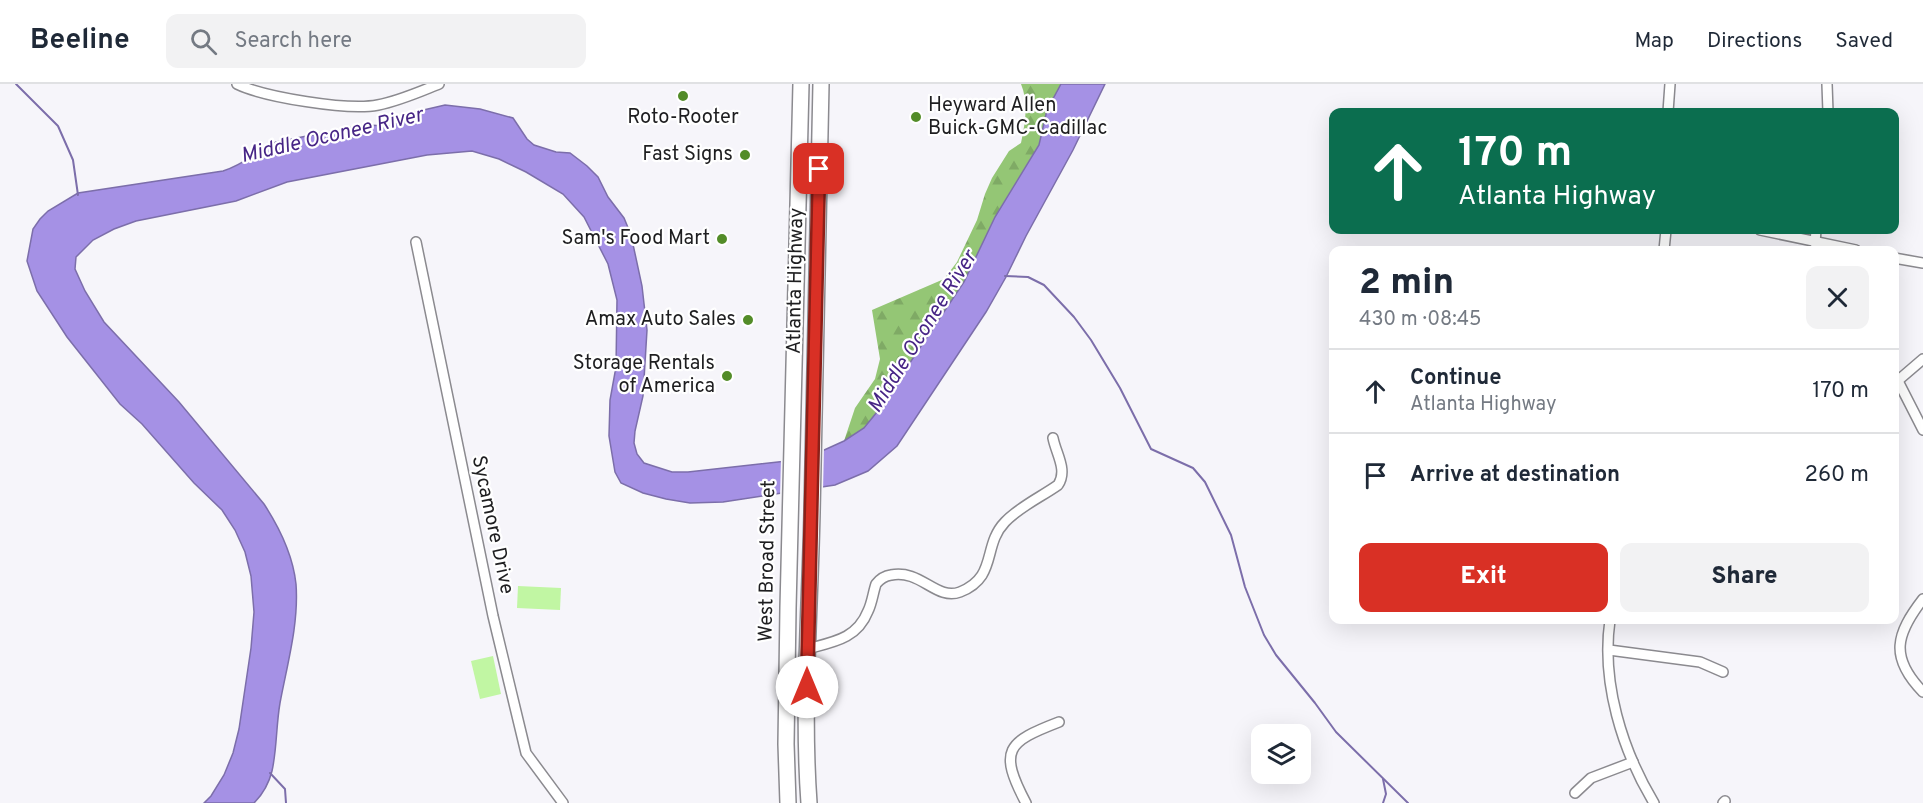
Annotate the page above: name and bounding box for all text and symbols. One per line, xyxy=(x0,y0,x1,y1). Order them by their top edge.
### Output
search box xyxy=(166,14,586,68)
text: Beeline xyxy=(30,23,130,59)
icon: search xyxy=(187,25,220,58)
text: Search here xyxy=(235,28,352,55)
text: Map xyxy=(1634,28,1674,55)
text: Directions xyxy=(1707,28,1802,55)
text: Saved xyxy=(1835,28,1893,55)
marker: Roto-Rooter xyxy=(676,89,690,103)
place label: Heyward Allen Buick-GMC-Cadillac xyxy=(928,93,1107,142)
water label: Middle Oconee River xyxy=(238,101,428,170)
place label: Roto-Rooter xyxy=(627,105,739,131)
marker: Heyward Allen Buick-GMC-Cadillac xyxy=(909,110,923,124)
text: 170 m xyxy=(1458,128,1572,181)
icon: ahead xyxy=(1359,132,1437,210)
place label: Fast Signs xyxy=(642,142,733,168)
pin xyxy=(793,143,844,194)
marker: Fast Signs xyxy=(738,148,752,162)
icon: arrive xyxy=(802,152,835,185)
text: Atlanta Highway xyxy=(1458,180,1656,214)
street label: Atlanta Highway xyxy=(782,207,810,355)
place label: Sam's Food Mart xyxy=(562,226,710,252)
marker: Sam's Food Mart xyxy=(715,232,729,246)
water label: Middle Oconee River xyxy=(862,244,985,418)
text: 2 min xyxy=(1359,261,1454,307)
button: close xyxy=(1806,266,1869,329)
place label: Amax Auto Sales xyxy=(585,307,736,333)
text: 430 m · 08:45 xyxy=(1359,307,1482,333)
marker: Amax Auto Sales xyxy=(741,313,755,327)
place label: Storage Rentals of America xyxy=(573,351,715,400)
text: Continue xyxy=(1410,365,1501,392)
marker: Storage Rentals of America xyxy=(720,369,734,383)
icon: ahead xyxy=(1359,375,1392,408)
text: 170 m xyxy=(1812,378,1869,405)
text: Atlanta Highway xyxy=(1410,392,1557,418)
street label: Sycamore Drive xyxy=(465,453,519,597)
icon: arrive xyxy=(1359,459,1392,492)
text: Arrive at destination xyxy=(1410,462,1620,489)
text: 260 m xyxy=(1804,462,1869,489)
street label: West Broad Street xyxy=(754,480,782,642)
button: Exit xyxy=(1359,543,1608,612)
button: Share xyxy=(1620,543,1869,612)
position arrow xyxy=(775,655,839,719)
map controls xyxy=(1251,724,1311,784)
button: layers xyxy=(1251,724,1311,784)

